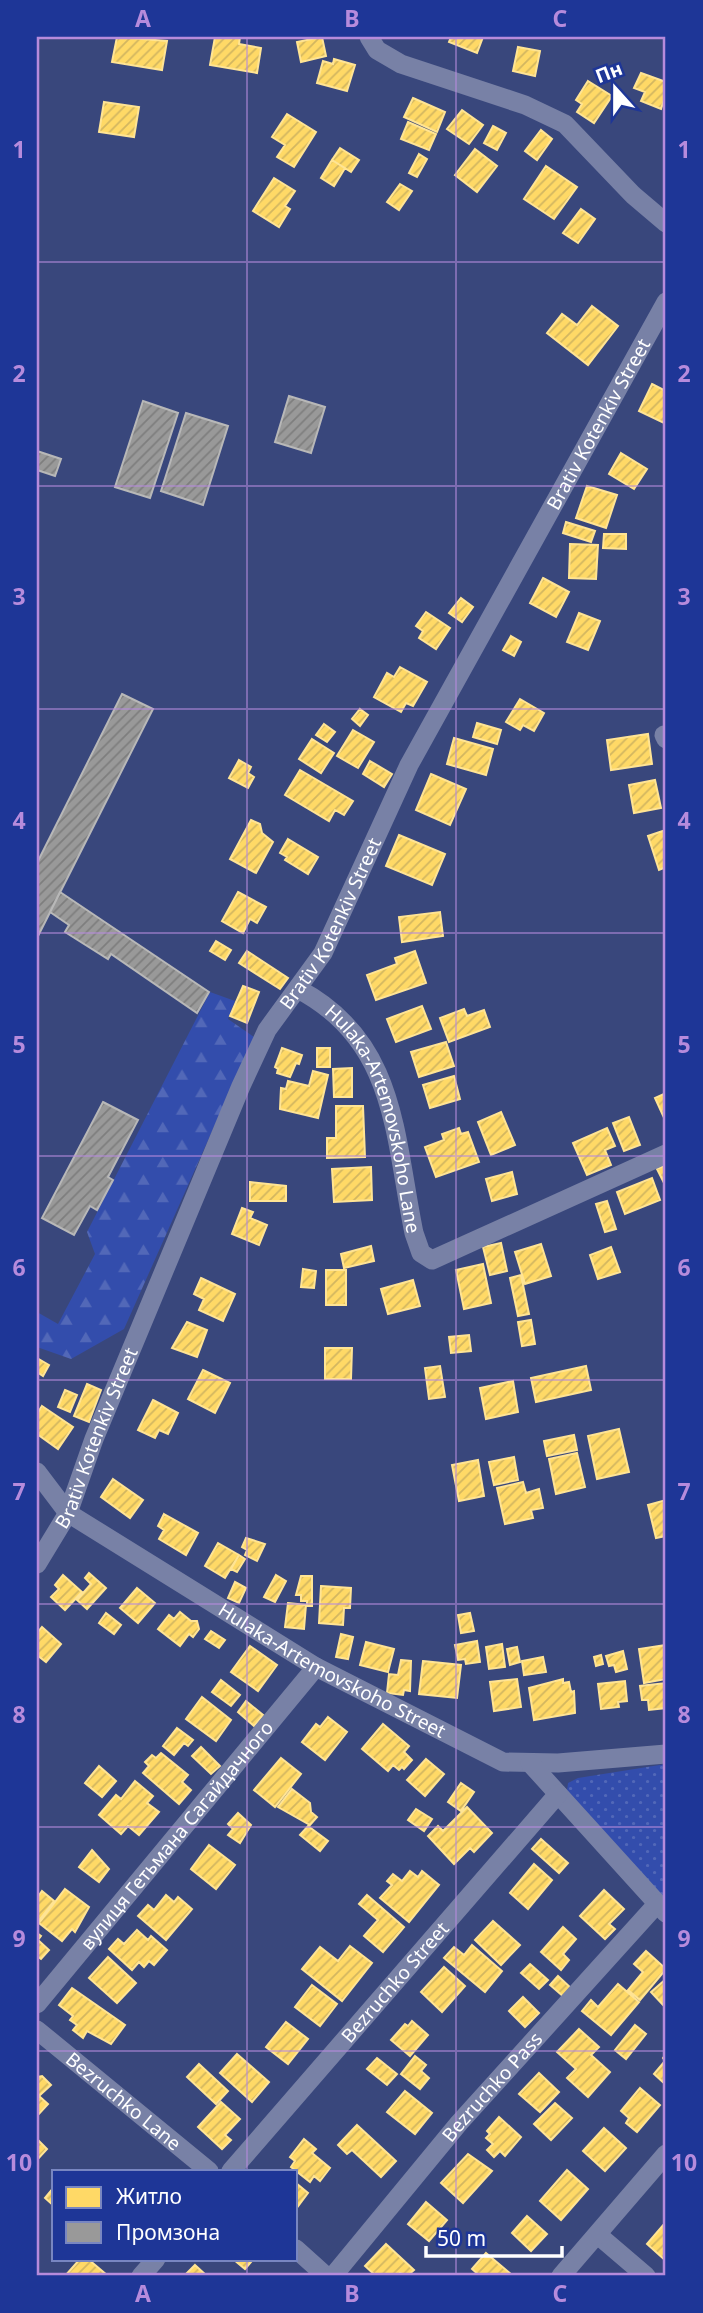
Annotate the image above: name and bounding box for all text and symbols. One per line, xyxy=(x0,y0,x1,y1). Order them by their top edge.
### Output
text: A xyxy=(135,2,151,34)
text: B xyxy=(344,2,360,34)
text: C xyxy=(553,2,568,34)
north arrow xyxy=(580,52,650,122)
text: Пн xyxy=(592,55,626,89)
text: 1 xyxy=(12,133,26,165)
text: 1 xyxy=(677,133,691,165)
street label: Brativ Kotenkiv Street xyxy=(540,334,656,515)
text: 2 xyxy=(12,357,26,389)
text: 2 xyxy=(677,357,691,389)
text: 3 xyxy=(12,580,26,612)
text: 3 xyxy=(677,580,691,612)
text: 4 xyxy=(12,804,26,836)
text: 4 xyxy=(677,804,691,836)
street label: Brativ Kotenkiv Street xyxy=(273,833,387,1014)
street label: Hulaka-Artemovskoho Lane xyxy=(320,998,427,1235)
text: 5 xyxy=(12,1028,26,1060)
text: 5 xyxy=(677,1028,691,1060)
text: 6 xyxy=(12,1251,26,1283)
text: 6 xyxy=(677,1251,691,1283)
street label: Brativ Kotenkiv Street xyxy=(49,1343,144,1533)
text: 7 xyxy=(12,1475,26,1507)
text: 7 xyxy=(677,1475,691,1507)
street label: Hulaka-Artemovskoho Street xyxy=(213,1597,450,1744)
text: 8 xyxy=(12,1698,26,1730)
text: 8 xyxy=(677,1698,691,1730)
street label: вулиця Гетьмана Сагайдачного xyxy=(74,1715,279,1955)
street label: Bezruchko Street xyxy=(335,1916,455,2048)
text: 9 xyxy=(12,1922,26,1954)
text: 9 xyxy=(677,1922,691,1954)
street label: Bezruchko Pass xyxy=(436,2026,548,2147)
street label: Bezruchko Lane xyxy=(60,2046,187,2156)
text: 10 xyxy=(6,2146,32,2178)
text: 10 xyxy=(671,2146,697,2178)
legend xyxy=(52,2170,298,2260)
text: Житло xyxy=(116,2182,182,2210)
scale bar xyxy=(426,2215,563,2259)
text: Промзона xyxy=(116,2218,220,2246)
text: 50 m xyxy=(437,2224,486,2252)
text: A xyxy=(135,2277,151,2309)
text: B xyxy=(344,2277,360,2309)
text: C xyxy=(553,2277,568,2309)

